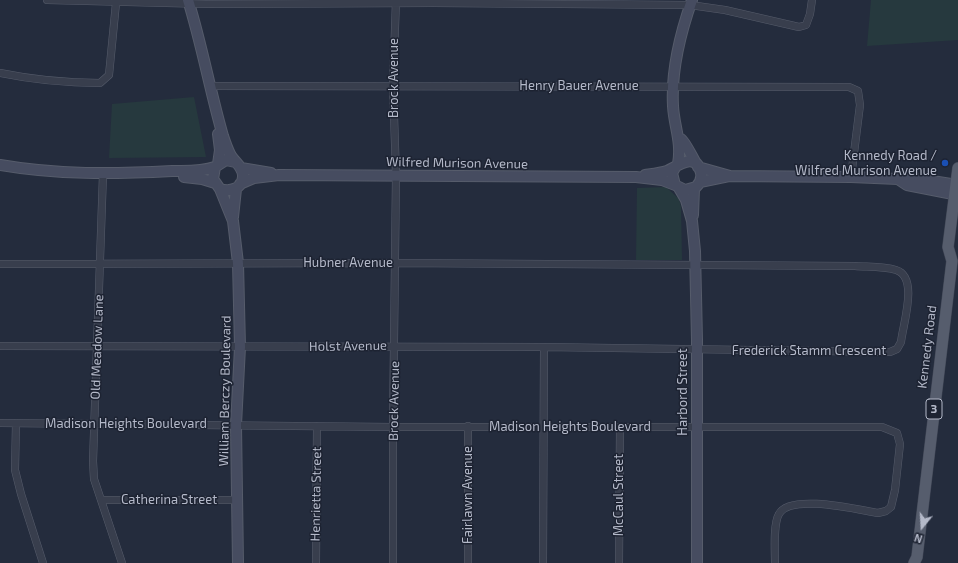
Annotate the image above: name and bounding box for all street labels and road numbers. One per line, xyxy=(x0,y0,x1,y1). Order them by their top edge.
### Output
street label: Brock Avenue xyxy=(386,38,402,118)
street label: Henry Bauer Avenue xyxy=(519,78,639,94)
street label: Wilfred Murison Avenue xyxy=(386,154,528,172)
street label: Hubner Avenue xyxy=(303,255,393,271)
street label: Old Meadow Lane xyxy=(87,294,107,400)
street label: Kennedy Road xyxy=(914,304,940,390)
street label: William Berczy Boulevard xyxy=(216,315,234,467)
street label: Holst Avenue xyxy=(309,338,387,354)
street label: Frederick Stamm Crescent xyxy=(732,343,886,359)
street label: Harbord Street xyxy=(675,348,691,436)
street label: Brock Avenue xyxy=(386,361,402,441)
road number: 3 xyxy=(926,399,942,419)
street label: Madison Heights Boulevard xyxy=(45,416,207,432)
street label: Madison Heights Boulevard xyxy=(489,419,651,435)
street label: Fairlawn Avenue xyxy=(460,446,476,544)
street label: Henrietta Street xyxy=(307,447,325,541)
street label: McCaul Street xyxy=(611,454,627,536)
street label: Catherina Street xyxy=(121,492,217,508)

